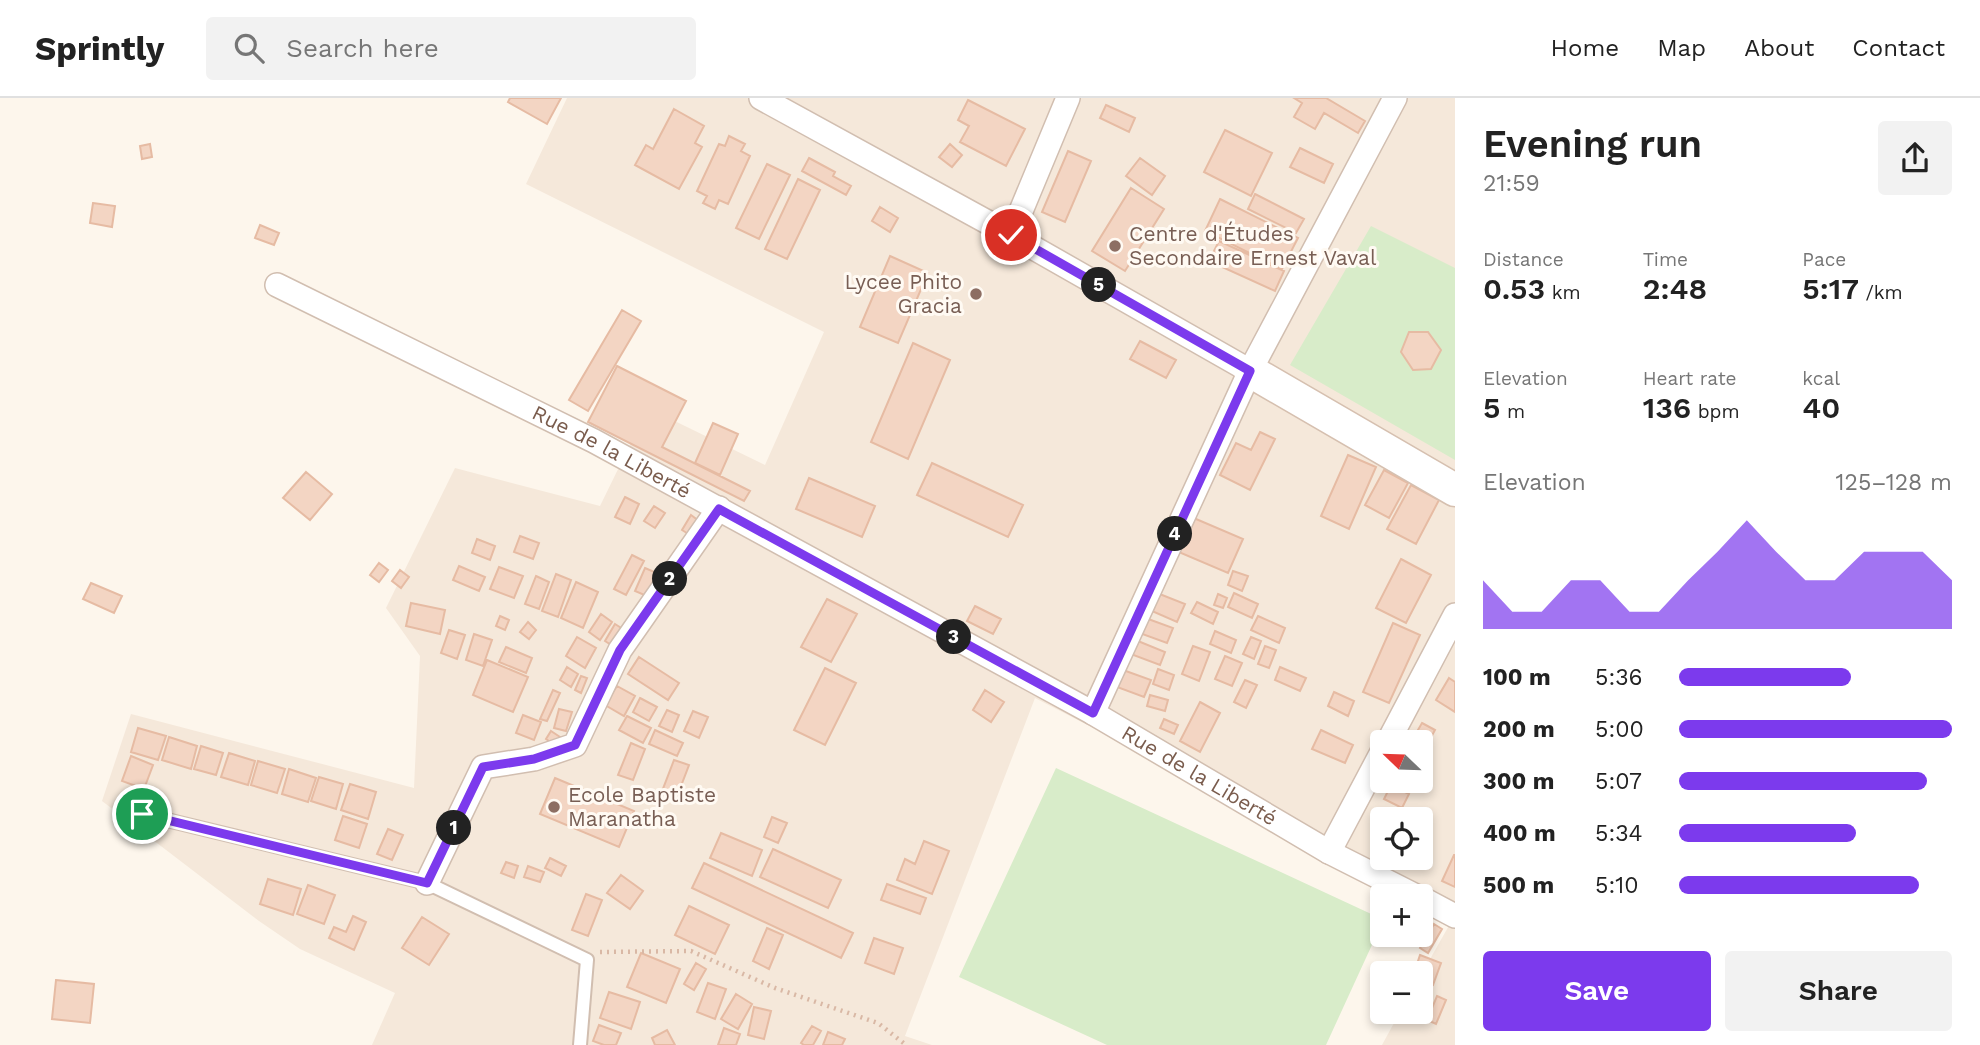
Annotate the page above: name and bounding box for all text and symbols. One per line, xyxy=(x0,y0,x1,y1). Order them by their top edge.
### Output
search box xyxy=(206,17,696,80)
text: Sprintly xyxy=(35,29,164,68)
icon: search xyxy=(230,29,268,67)
text: Search here xyxy=(286,33,439,63)
text: Home xyxy=(1551,34,1619,62)
text: Map xyxy=(1657,34,1706,62)
text: About xyxy=(1744,34,1814,62)
text: Contact xyxy=(1852,34,1945,62)
button: share xyxy=(1878,121,1952,195)
text: Evening run xyxy=(1483,122,1702,166)
text: 21:59 xyxy=(1483,170,1540,197)
pin xyxy=(981,205,1041,265)
icon: check xyxy=(992,216,1030,254)
place label: Centre d'Études Secondaire Ernest Vaval xyxy=(1129,221,1377,270)
marker: Centre d'Études Secondaire Ernest Vaval xyxy=(1107,238,1123,254)
text: Distance xyxy=(1483,248,1564,271)
text: Time xyxy=(1643,248,1688,271)
text: Pace xyxy=(1802,248,1846,271)
pin: 5 xyxy=(1082,268,1116,302)
place label: Lycee Phito Gracia xyxy=(845,269,962,318)
text: 0.53 xyxy=(1483,271,1545,306)
text: 2:48 xyxy=(1643,271,1707,306)
text: 5:17 xyxy=(1802,271,1859,306)
text: 5 xyxy=(1093,273,1104,296)
text: km xyxy=(1545,281,1581,304)
text: /km xyxy=(1859,281,1903,304)
marker: Lycee Phito Gracia xyxy=(968,286,984,302)
text: Elevation xyxy=(1483,367,1568,390)
text: Heart rate xyxy=(1643,367,1737,390)
text: kcal xyxy=(1802,367,1840,390)
text: 5 xyxy=(1483,390,1500,425)
text: 136 xyxy=(1643,390,1691,425)
text: 40 xyxy=(1802,390,1840,425)
street label: Rue de la Liberté xyxy=(528,400,696,504)
text: m xyxy=(1500,400,1525,423)
text: bpm xyxy=(1691,400,1740,423)
text: Elevation xyxy=(1483,469,1586,496)
text: 125–128 m xyxy=(1836,469,1952,496)
pin: 4 xyxy=(1158,516,1192,551)
text: 4 xyxy=(1168,522,1181,545)
pin: 2 xyxy=(652,561,688,596)
text: 2 xyxy=(664,567,675,590)
pin: 3 xyxy=(936,620,972,654)
text: 3 xyxy=(948,625,959,648)
text: 100 m xyxy=(1483,664,1551,691)
text: 5:36 xyxy=(1595,664,1643,691)
text: 200 m xyxy=(1483,716,1555,743)
text: 5:00 xyxy=(1595,716,1644,743)
street label: Rue de la Liberté xyxy=(1117,720,1282,831)
north arrow xyxy=(1370,730,1433,793)
map controls xyxy=(1370,730,1433,1024)
text: 300 m xyxy=(1483,768,1554,795)
text: 5:07 xyxy=(1595,768,1642,795)
place label: Ecole Baptiste Maranatha xyxy=(568,782,716,831)
pin xyxy=(112,784,172,844)
icon: arrive xyxy=(123,795,161,833)
marker: Ecole Baptiste Maranatha xyxy=(546,799,562,815)
button: locate xyxy=(1370,807,1433,870)
pin: 1 xyxy=(436,810,472,846)
text: 1 xyxy=(449,816,458,839)
text: 400 m xyxy=(1483,820,1556,847)
text: 5:34 xyxy=(1595,820,1643,847)
text: 500 m xyxy=(1483,872,1554,899)
text: 5:10 xyxy=(1595,872,1638,899)
button: + xyxy=(1370,884,1433,947)
button: Save xyxy=(1483,951,1711,1031)
button: Share xyxy=(1725,951,1952,1031)
button: − xyxy=(1370,961,1433,1024)

